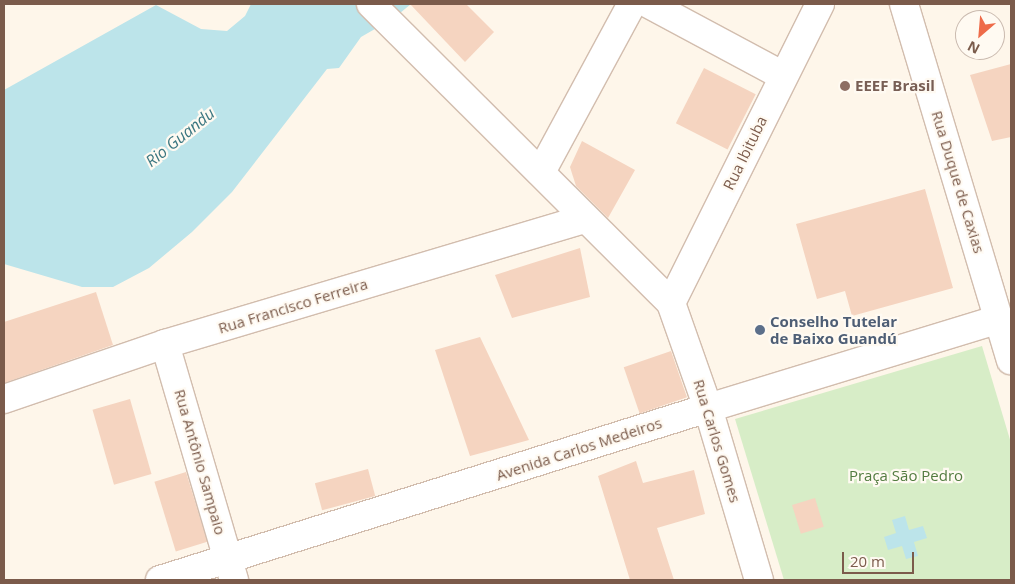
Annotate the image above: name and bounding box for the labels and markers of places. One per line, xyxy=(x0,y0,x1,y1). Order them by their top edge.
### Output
place label: EEEF Brasil xyxy=(855,77,935,95)
marker: EEEF Brasil xyxy=(839,80,851,92)
place label: Conselho Tutelar de Baixo Guandú xyxy=(770,312,897,347)
marker: Conselho Tutelar de Baixo Guandú xyxy=(754,324,766,336)

